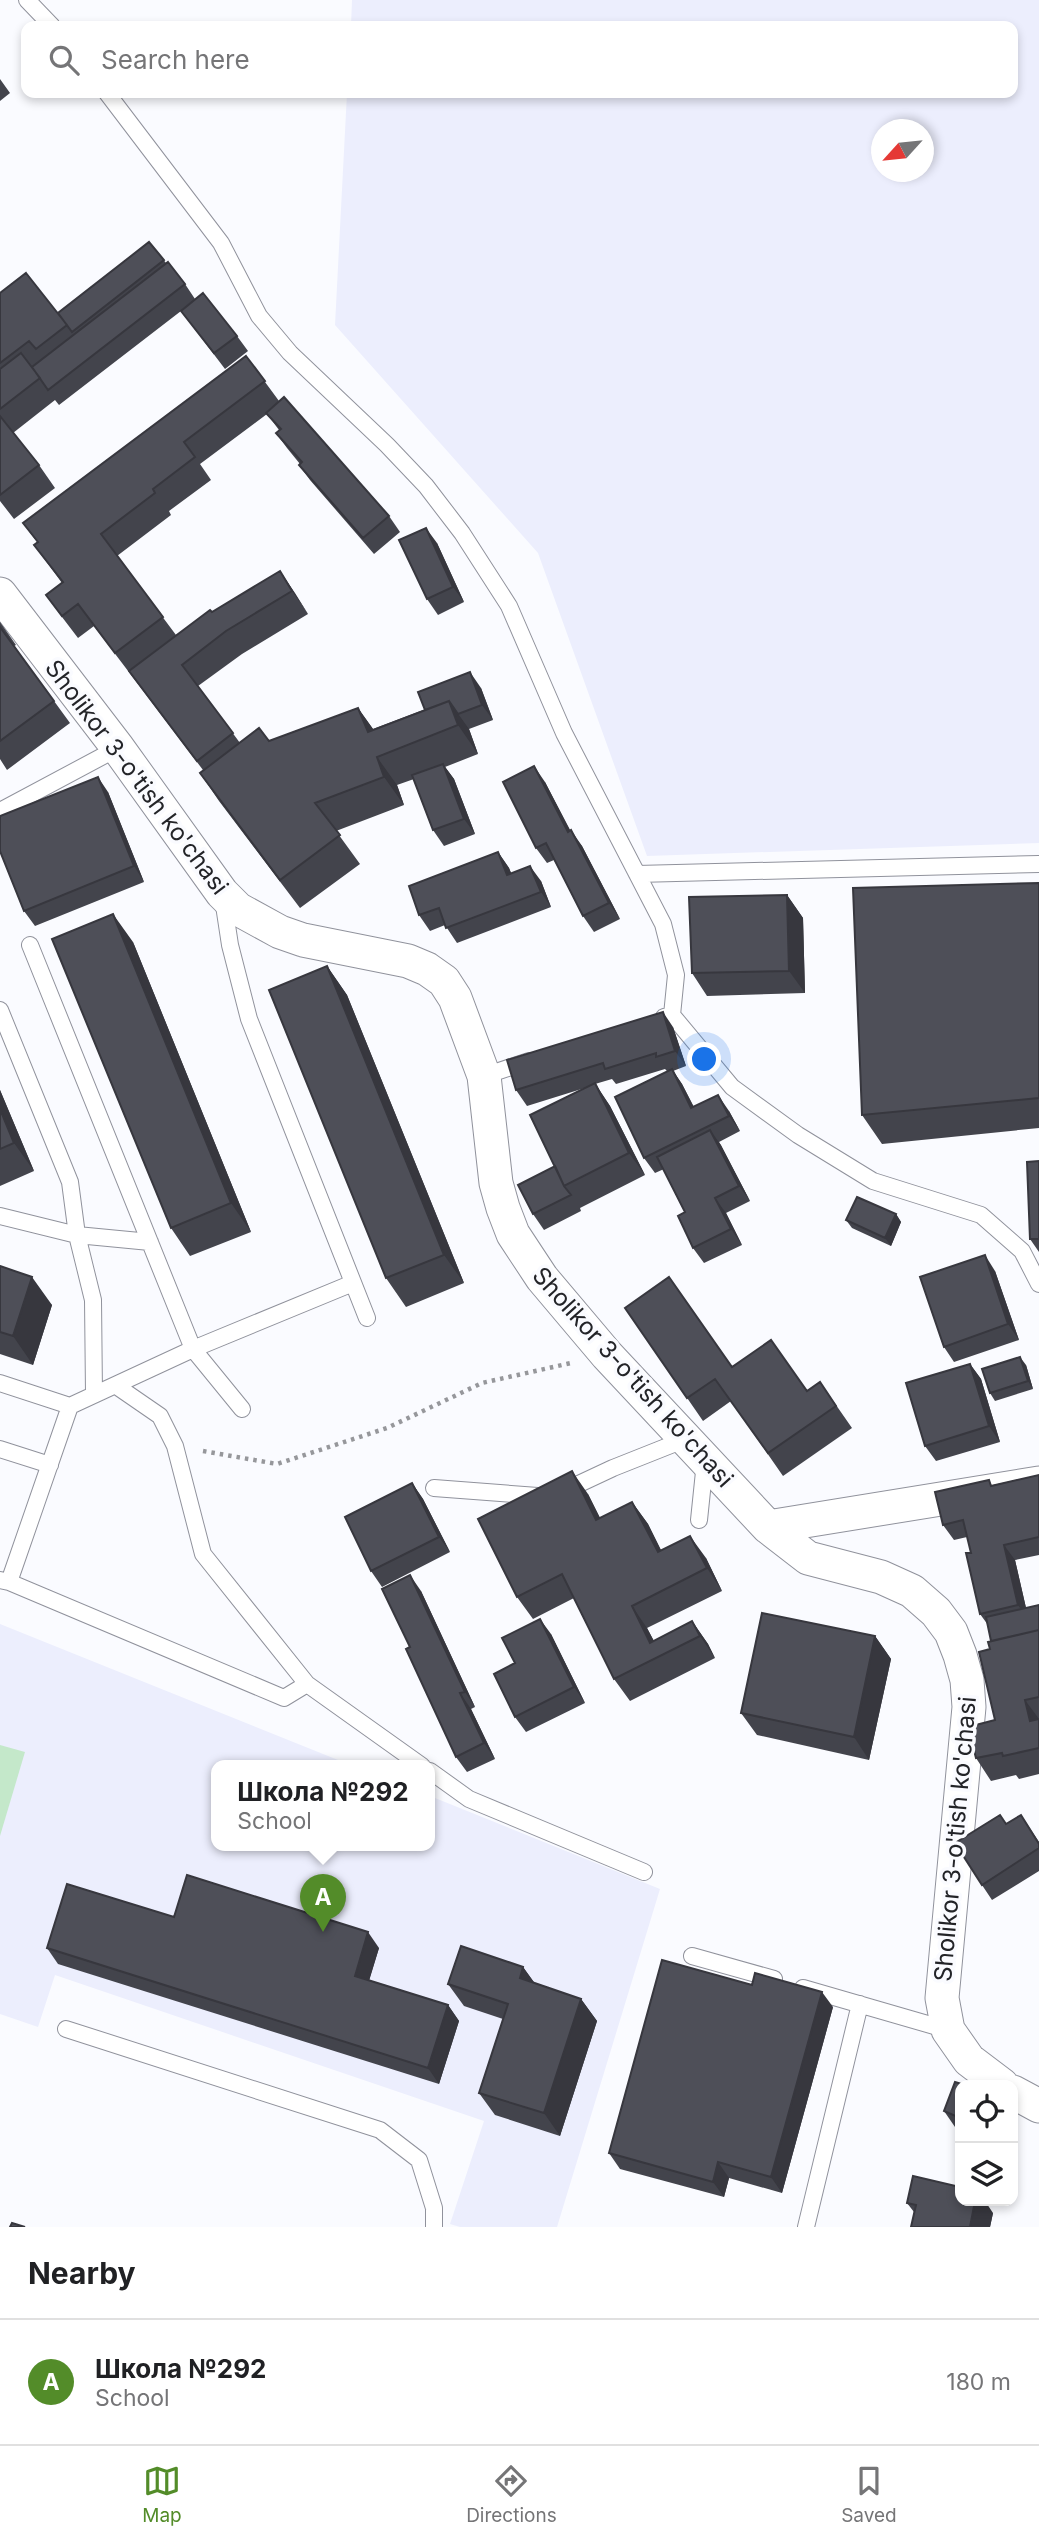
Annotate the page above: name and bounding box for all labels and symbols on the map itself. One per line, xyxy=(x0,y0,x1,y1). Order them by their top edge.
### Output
north arrow xyxy=(871,119,934,182)
street label: Sholikor 3-o'tish ko'chasi xyxy=(39,654,235,900)
your location xyxy=(687,1042,721,1076)
street label: Sholikor 3-o'tish ko'chasi xyxy=(526,1261,740,1493)
street label: Sholikor 3-o'tish ko'chasi xyxy=(928,1695,982,1983)
pin: A xyxy=(300,1874,346,1932)

